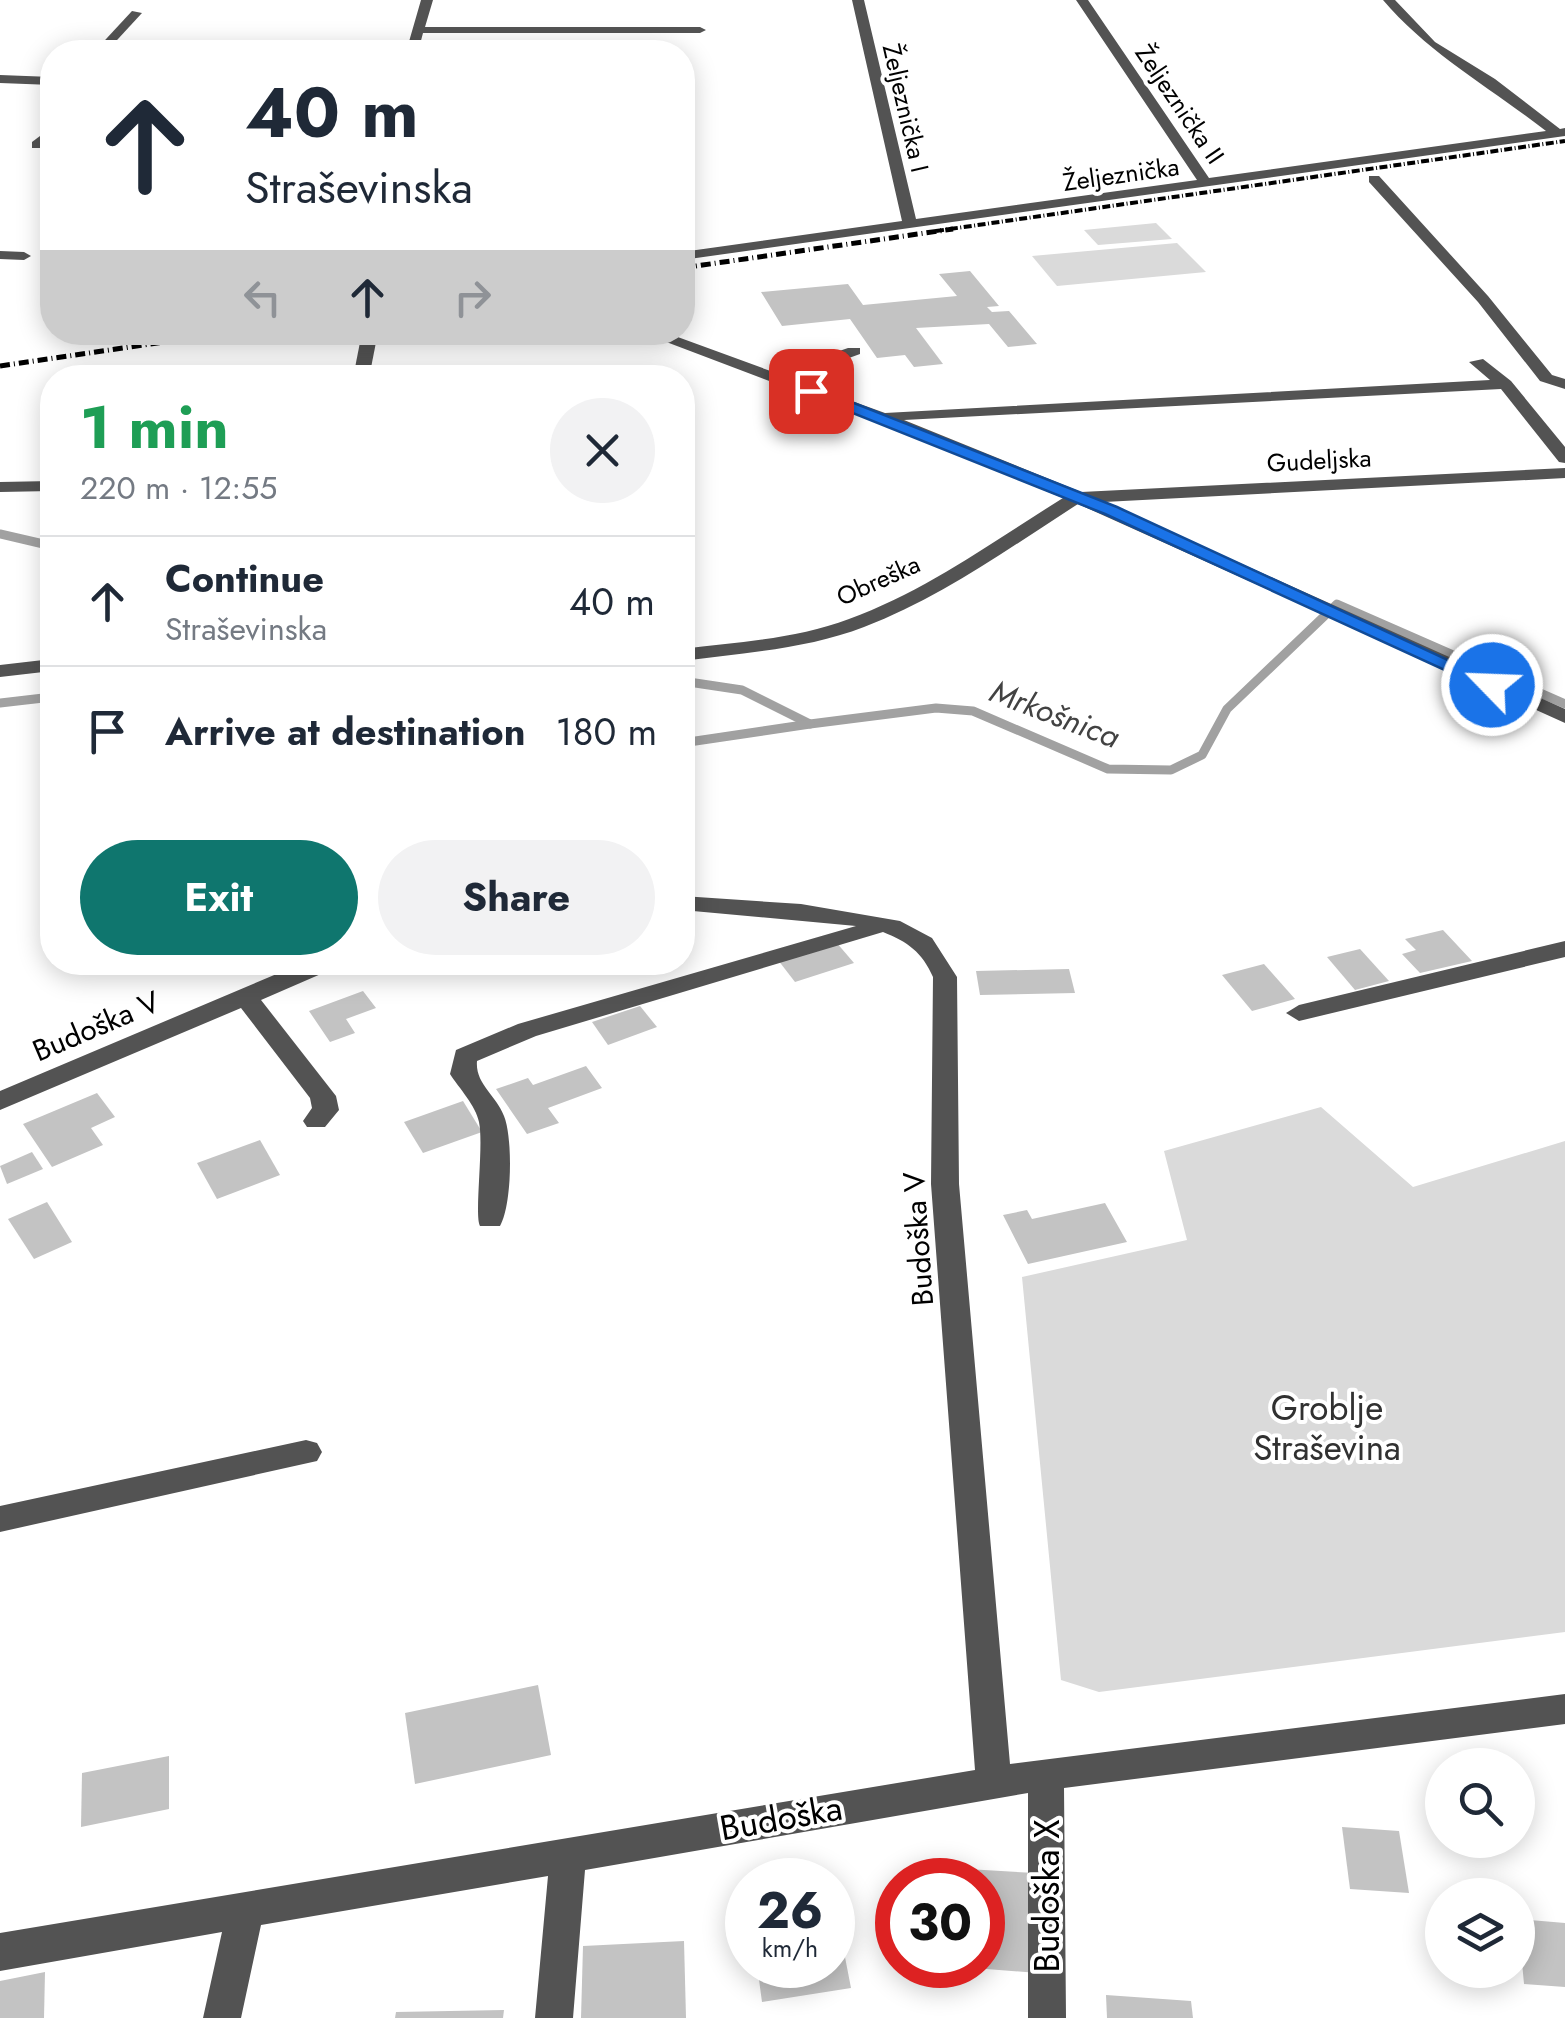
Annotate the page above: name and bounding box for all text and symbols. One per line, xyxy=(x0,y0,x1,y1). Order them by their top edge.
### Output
street label: Željeznička II xyxy=(1127,37,1233,171)
street label: Željeznička I xyxy=(874,40,938,176)
text: 40 m xyxy=(245,62,419,163)
icon: ahead xyxy=(80,80,210,210)
street label: Željeznička xyxy=(1061,148,1181,200)
text: Straševinska xyxy=(245,155,473,220)
icon: left xyxy=(235,270,290,325)
icon: ahead xyxy=(340,270,395,325)
icon: right xyxy=(445,270,500,325)
pin xyxy=(769,349,854,434)
icon: arrive xyxy=(784,364,839,419)
text: 1 min xyxy=(80,384,229,471)
button: close xyxy=(550,398,655,503)
street label: Gudeljska xyxy=(1266,439,1372,481)
text: 220 m · 12:55 xyxy=(80,465,277,511)
street label: Obreška xyxy=(830,546,926,614)
text: Continue xyxy=(165,551,324,606)
icon: ahead xyxy=(80,574,135,629)
text: 40 m xyxy=(569,574,655,629)
text: Straševinska xyxy=(165,606,327,652)
position arrow xyxy=(1440,633,1544,737)
water label: Mrkošnica xyxy=(984,668,1127,760)
icon: arrive xyxy=(80,704,135,759)
text: Arrive at destination xyxy=(165,704,526,759)
text: 180 m xyxy=(556,704,657,759)
button: Exit xyxy=(80,840,358,955)
button: Share xyxy=(378,840,655,955)
street label: Budoška V xyxy=(26,980,166,1072)
street label: Budoška V xyxy=(892,1170,944,1308)
park label: Groblje Straševina xyxy=(1253,1383,1401,1473)
map controls xyxy=(1425,1748,1535,1988)
button: search xyxy=(1425,1748,1535,1858)
street label: Budoška xyxy=(716,1783,846,1853)
street label: Budoška X xyxy=(1022,1819,1072,1973)
speed limit sign: 30 xyxy=(875,1858,1005,1988)
text: 26 xyxy=(757,1874,823,1947)
button: layers xyxy=(1425,1878,1535,1988)
text: km/h xyxy=(762,1930,818,1966)

